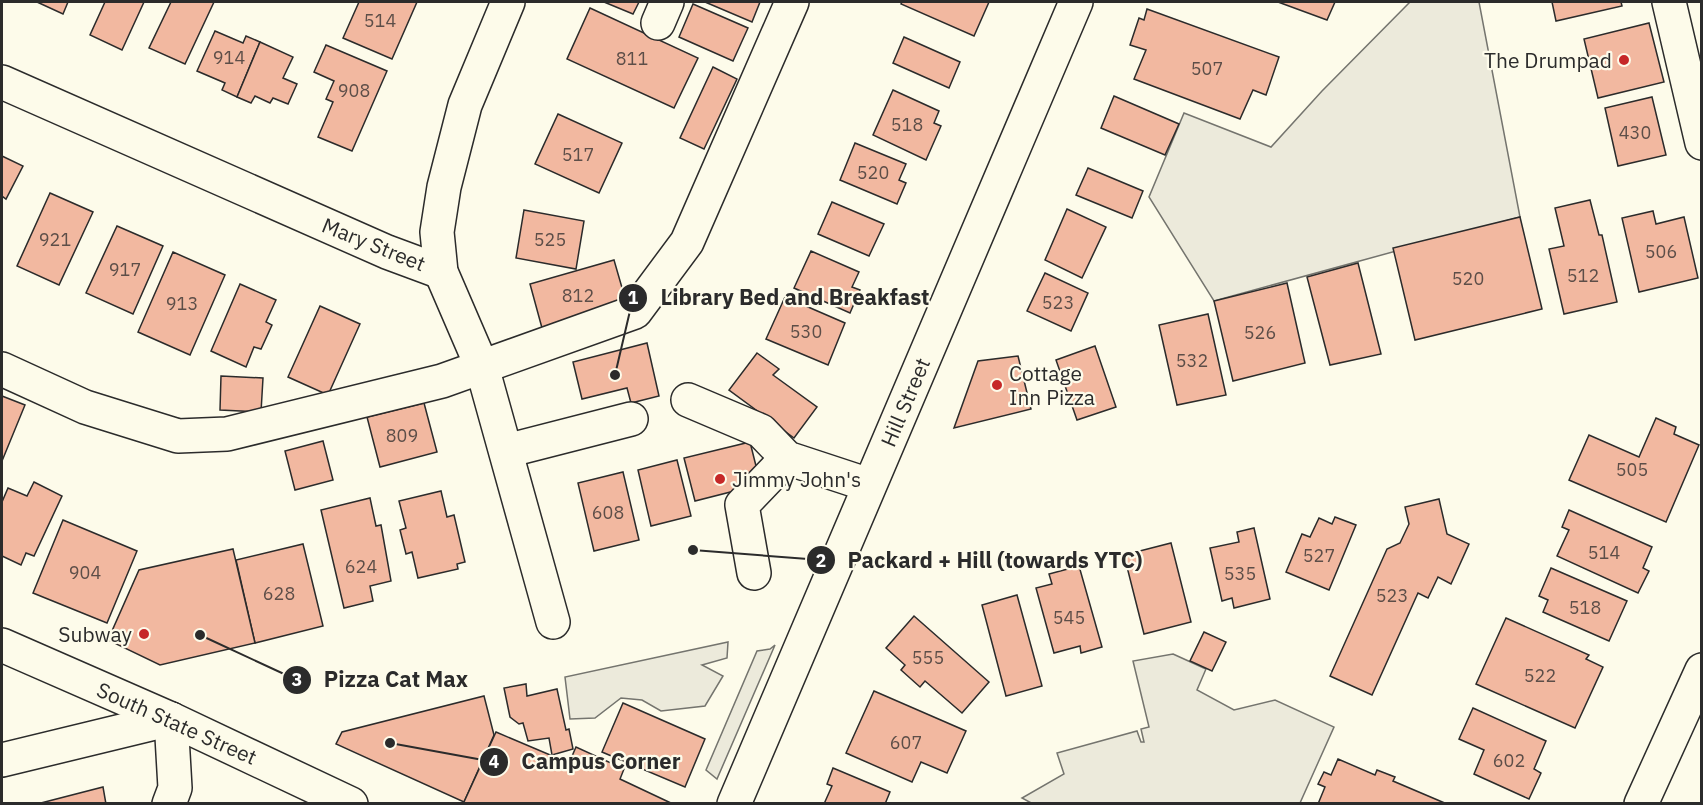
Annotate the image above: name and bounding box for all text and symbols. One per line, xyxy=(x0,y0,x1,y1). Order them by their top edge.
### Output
house number: 514 xyxy=(364,9,396,32)
house number: 914 xyxy=(213,46,245,69)
place label: The Drumpad xyxy=(1484,46,1612,74)
house number: 811 xyxy=(616,47,648,70)
marker: The Drumpad xyxy=(1617,53,1631,67)
house number: 507 xyxy=(1191,57,1223,80)
house number: 908 xyxy=(338,79,370,102)
house number: 518 xyxy=(891,113,923,136)
house number: 430 xyxy=(1619,121,1651,144)
house number: 517 xyxy=(562,143,594,166)
house number: 520 xyxy=(857,161,889,184)
street label: Mary Street xyxy=(318,211,430,277)
house number: 921 xyxy=(39,228,71,251)
house number: 525 xyxy=(534,228,566,251)
house number: 506 xyxy=(1645,240,1677,263)
house number: 917 xyxy=(109,258,141,281)
house number: 512 xyxy=(1567,264,1599,287)
house number: 520 xyxy=(1452,267,1484,290)
callout: Library Bed and Breakfast xyxy=(618,278,942,318)
text: Library Bed and Breakfast xyxy=(660,282,930,311)
house number: 812 xyxy=(562,284,594,307)
text: 1 xyxy=(628,286,639,309)
house number: 523 xyxy=(1042,291,1074,314)
house number: 913 xyxy=(166,292,198,315)
house number: 530 xyxy=(790,320,822,343)
house number: 526 xyxy=(1244,321,1276,344)
house number: 532 xyxy=(1176,349,1208,372)
street label: Hill Street xyxy=(874,353,936,451)
place label: Cottage Inn Pizza xyxy=(1009,359,1095,411)
marker: Cottage Inn Pizza xyxy=(990,378,1004,392)
house number: 809 xyxy=(386,424,418,447)
house number: 505 xyxy=(1616,458,1648,481)
place label: Jimmy John's xyxy=(732,465,861,493)
marker: Jimmy John's xyxy=(713,472,727,486)
house number: 608 xyxy=(592,501,624,524)
callout: Packard + Hill (towards YTC) xyxy=(806,540,1155,580)
house number: 514 xyxy=(1588,541,1620,564)
house number: 527 xyxy=(1303,544,1335,567)
text: Packard + Hill (towards YTC) xyxy=(847,545,1143,574)
text: 2 xyxy=(816,549,826,572)
house number: 624 xyxy=(345,555,377,578)
house number: 904 xyxy=(69,561,101,584)
house number: 535 xyxy=(1224,562,1256,585)
house number: 628 xyxy=(263,582,295,605)
house number: 523 xyxy=(1376,584,1408,607)
house number: 518 xyxy=(1569,596,1601,619)
house number: 545 xyxy=(1053,606,1085,629)
place label: Subway xyxy=(58,620,133,648)
marker: Subway xyxy=(137,627,151,641)
house number: 555 xyxy=(912,646,944,669)
callout: Pizza Cat Max xyxy=(282,660,480,700)
text: Pizza Cat Max xyxy=(324,664,468,693)
house number: 522 xyxy=(1524,664,1556,687)
text: 3 xyxy=(292,668,302,691)
street label: South State Street xyxy=(93,675,261,771)
house number: 607 xyxy=(890,731,922,754)
callout: Campus Corner xyxy=(479,742,693,782)
text: Campus Corner xyxy=(521,746,681,775)
house number: 602 xyxy=(1493,749,1525,772)
text: 4 xyxy=(489,750,500,773)

